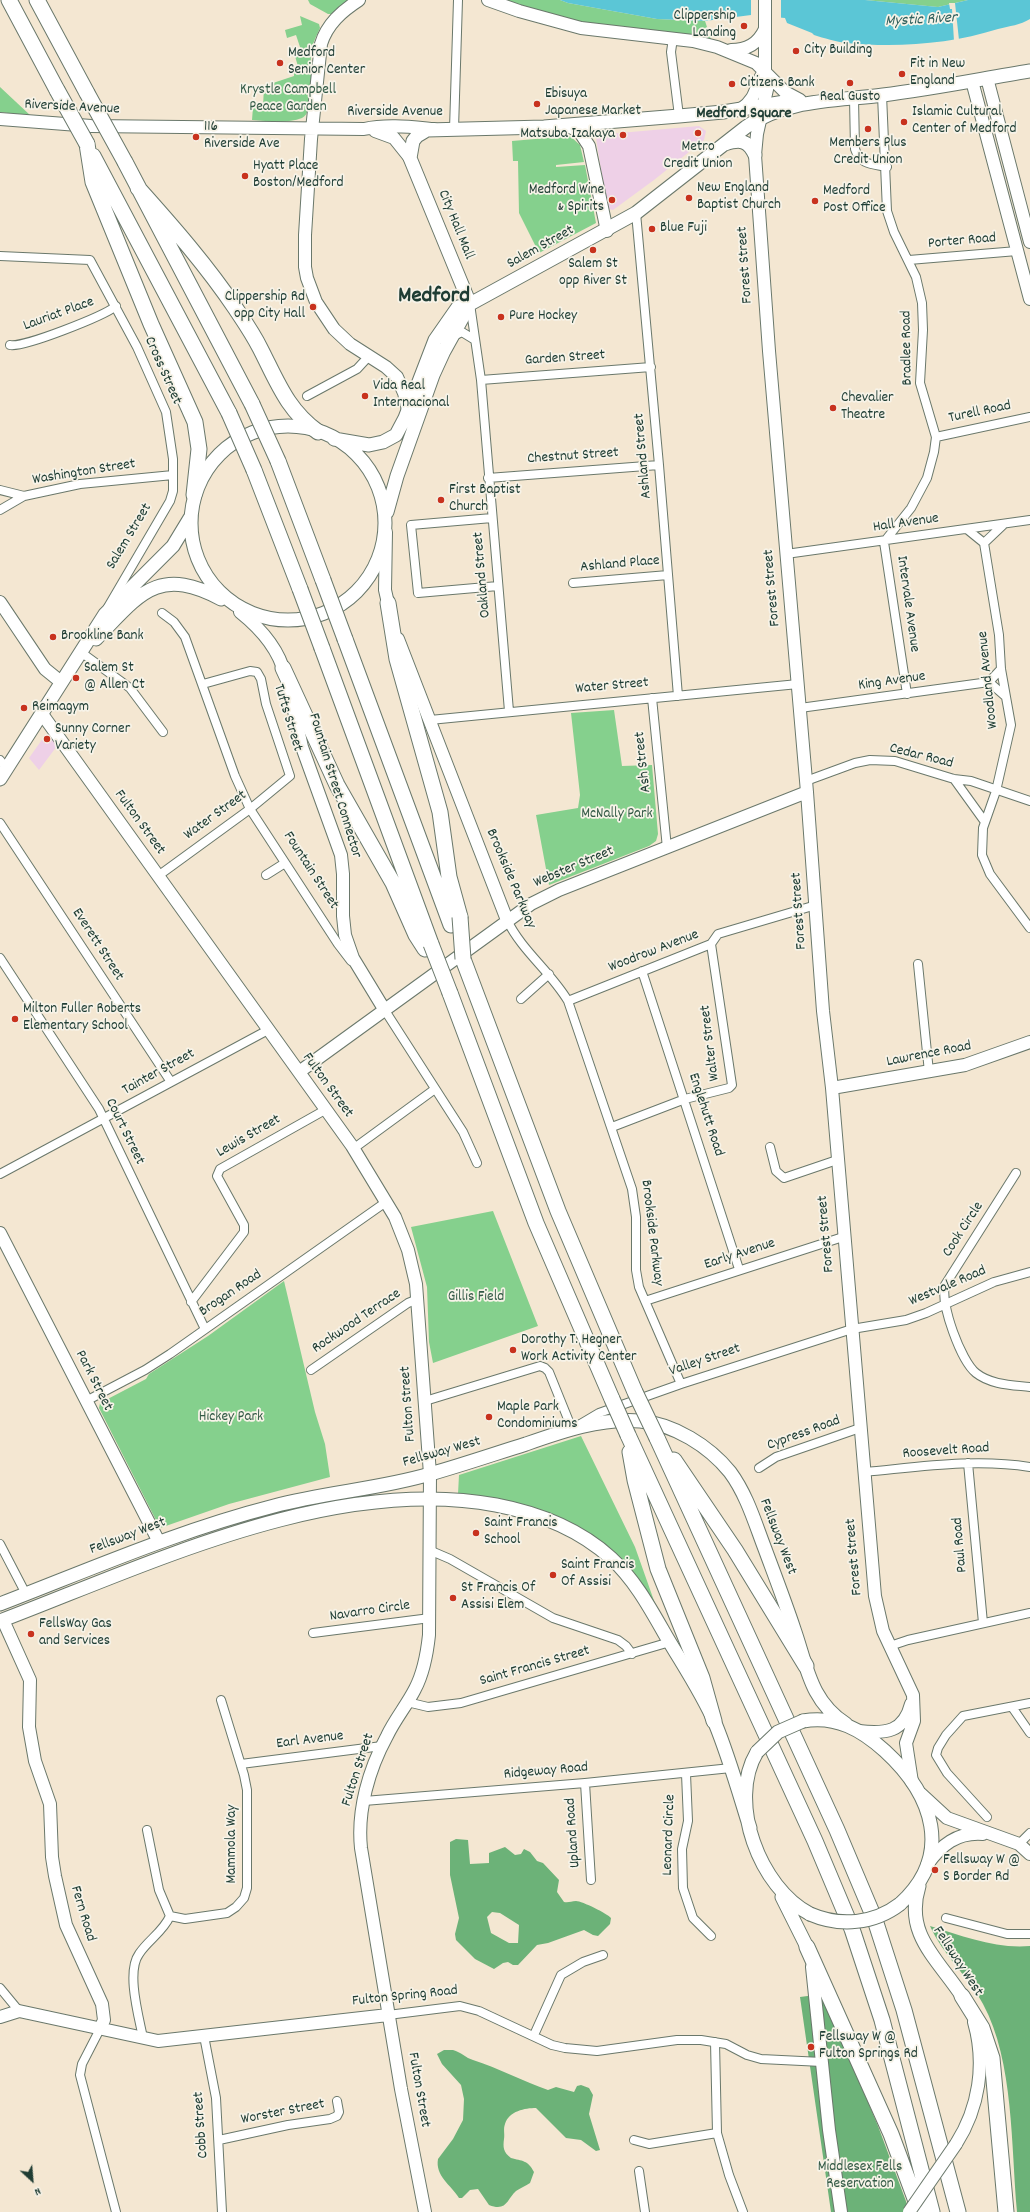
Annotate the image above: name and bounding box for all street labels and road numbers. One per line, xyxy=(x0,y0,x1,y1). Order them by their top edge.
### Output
street label: Riverside Avenue xyxy=(24,97,120,119)
street label: Riverside Avenue xyxy=(347,104,443,122)
street label: City Hall Mall xyxy=(433,188,477,262)
street label: Salem Street xyxy=(504,222,578,274)
street label: Forest Street xyxy=(734,226,758,304)
street label: Porter Road xyxy=(927,230,997,254)
street label: Lauriat Place xyxy=(21,294,97,336)
street label: Bradlee Road xyxy=(898,310,918,386)
street label: Cross Street xyxy=(139,334,185,408)
street label: Garden Street xyxy=(524,347,606,371)
street label: Turell Road xyxy=(947,398,1013,428)
street label: Ashland Street xyxy=(631,412,657,500)
street label: Chestnut Street xyxy=(527,445,619,469)
street label: Washington Street xyxy=(31,456,137,490)
street label: Salem Street xyxy=(103,501,157,573)
street label: Hall Avenue xyxy=(872,510,940,538)
street label: Oakland Street xyxy=(470,531,496,619)
street label: Forest Street xyxy=(761,549,785,627)
street label: Ashland Place xyxy=(580,553,660,577)
street label: Intervale Avenue xyxy=(891,555,923,653)
street label: Woodland Avenue xyxy=(975,630,1003,730)
street label: King Avenue xyxy=(857,668,927,696)
street label: Water Street xyxy=(575,675,649,699)
street label: Tufts Street xyxy=(268,682,306,754)
street label: Fountain Street Connector xyxy=(303,711,365,861)
street label: Ash Street xyxy=(632,731,656,793)
street label: Cedar Road xyxy=(887,740,955,774)
street label: Fulton Street xyxy=(109,787,169,859)
street label: Water Street xyxy=(181,787,251,845)
street label: Brookside Parkway xyxy=(481,826,539,932)
street label: Fountain Street xyxy=(278,829,342,913)
street label: Webster Street xyxy=(531,843,617,893)
street label: Forest Street xyxy=(788,872,812,950)
street label: Everett Street xyxy=(67,905,127,985)
street label: Woodrow Avenue xyxy=(606,927,702,977)
street label: Walter Street xyxy=(697,1004,725,1082)
street label: Lawrence Road xyxy=(885,1038,973,1072)
street label: Tainter Street xyxy=(120,1046,198,1100)
street label: Fulton Street xyxy=(297,1050,357,1122)
street label: Englehutt Road xyxy=(683,1071,727,1159)
street label: Court Street xyxy=(100,1096,148,1168)
street label: Lewis Street xyxy=(214,1111,284,1163)
street label: Brookside Parkway xyxy=(636,1179,666,1287)
street label: Forest Street xyxy=(815,1195,839,1273)
street label: Cook Circle xyxy=(939,1199,989,1261)
street label: Early Avenue xyxy=(702,1235,778,1275)
street label: Westvale Road xyxy=(907,1263,989,1311)
street label: Brogan Road xyxy=(196,1267,266,1321)
street label: Rockwood Terrace xyxy=(309,1286,405,1358)
street label: Valley Street xyxy=(667,1340,743,1382)
street label: Park Street xyxy=(70,1348,116,1414)
street label: Fulton Street xyxy=(397,1366,421,1442)
street label: Cypress Road xyxy=(765,1412,843,1456)
street label: Fellsway West xyxy=(401,1433,483,1473)
street label: Roosevelt Road xyxy=(902,1440,990,1464)
street label: Fellsway West xyxy=(754,1496,800,1578)
street label: Fellsway West xyxy=(87,1514,169,1560)
street label: Paul Road xyxy=(950,1517,972,1573)
street label: Forest Street xyxy=(843,1518,867,1596)
street label: Navarro Circle xyxy=(329,1597,411,1627)
street label: Saint Francis Street xyxy=(478,1643,592,1691)
street label: Earl Avenue xyxy=(275,1728,345,1754)
street label: Fulton Street xyxy=(339,1731,379,1809)
street label: Ridgeway Road xyxy=(503,1759,589,1785)
street label: Leonard Circle xyxy=(660,1794,680,1876)
street label: Upland Road xyxy=(563,1797,585,1869)
street label: Mammola Way xyxy=(224,1805,242,1883)
street label: Fern Road xyxy=(65,1884,99,1944)
street label: Fellsway West xyxy=(928,1924,986,2000)
street label: Fulton Spring Road xyxy=(351,1983,459,2011)
street label: Fulton Street xyxy=(403,2051,433,2129)
street label: Cobb Street xyxy=(191,2091,213,2159)
street label: Worster Street xyxy=(240,2096,326,2130)

